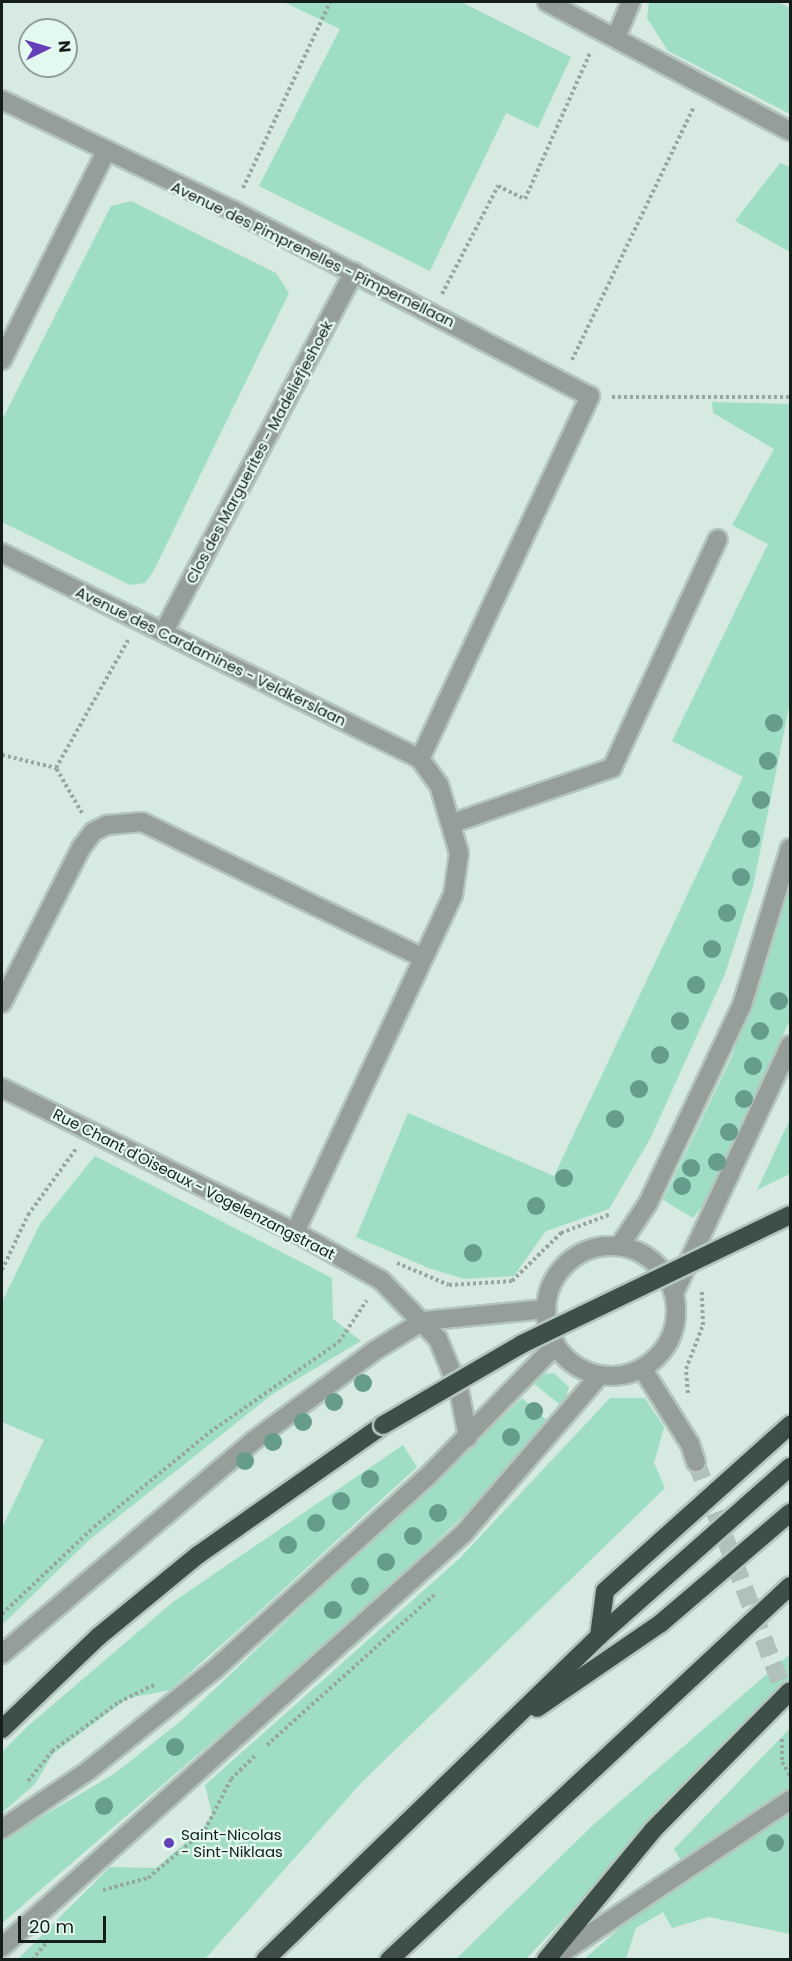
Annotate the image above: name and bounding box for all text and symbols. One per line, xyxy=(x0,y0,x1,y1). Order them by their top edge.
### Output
north arrow xyxy=(18,18,78,78)
text: N xyxy=(52,40,76,54)
street label: Avenue des Pimprenelles - Pimpernellaan xyxy=(168,177,458,331)
street label: Clos des Marguerites - Madeliefjeshoek xyxy=(182,318,336,586)
street label: Avenue des Cardamines - Veldkerslaan xyxy=(73,582,349,730)
street label: Rue Chant d'Oiseaux - Vogelenzangstraat xyxy=(50,1105,338,1263)
place label: Saint-Nicolas - Sint-Niklaas xyxy=(181,1825,283,1860)
marker: Saint-Nicolas - Sint-Niklaas xyxy=(162,1836,176,1850)
scale bar xyxy=(21,1904,110,1942)
text: 20 m xyxy=(29,1914,74,1939)

